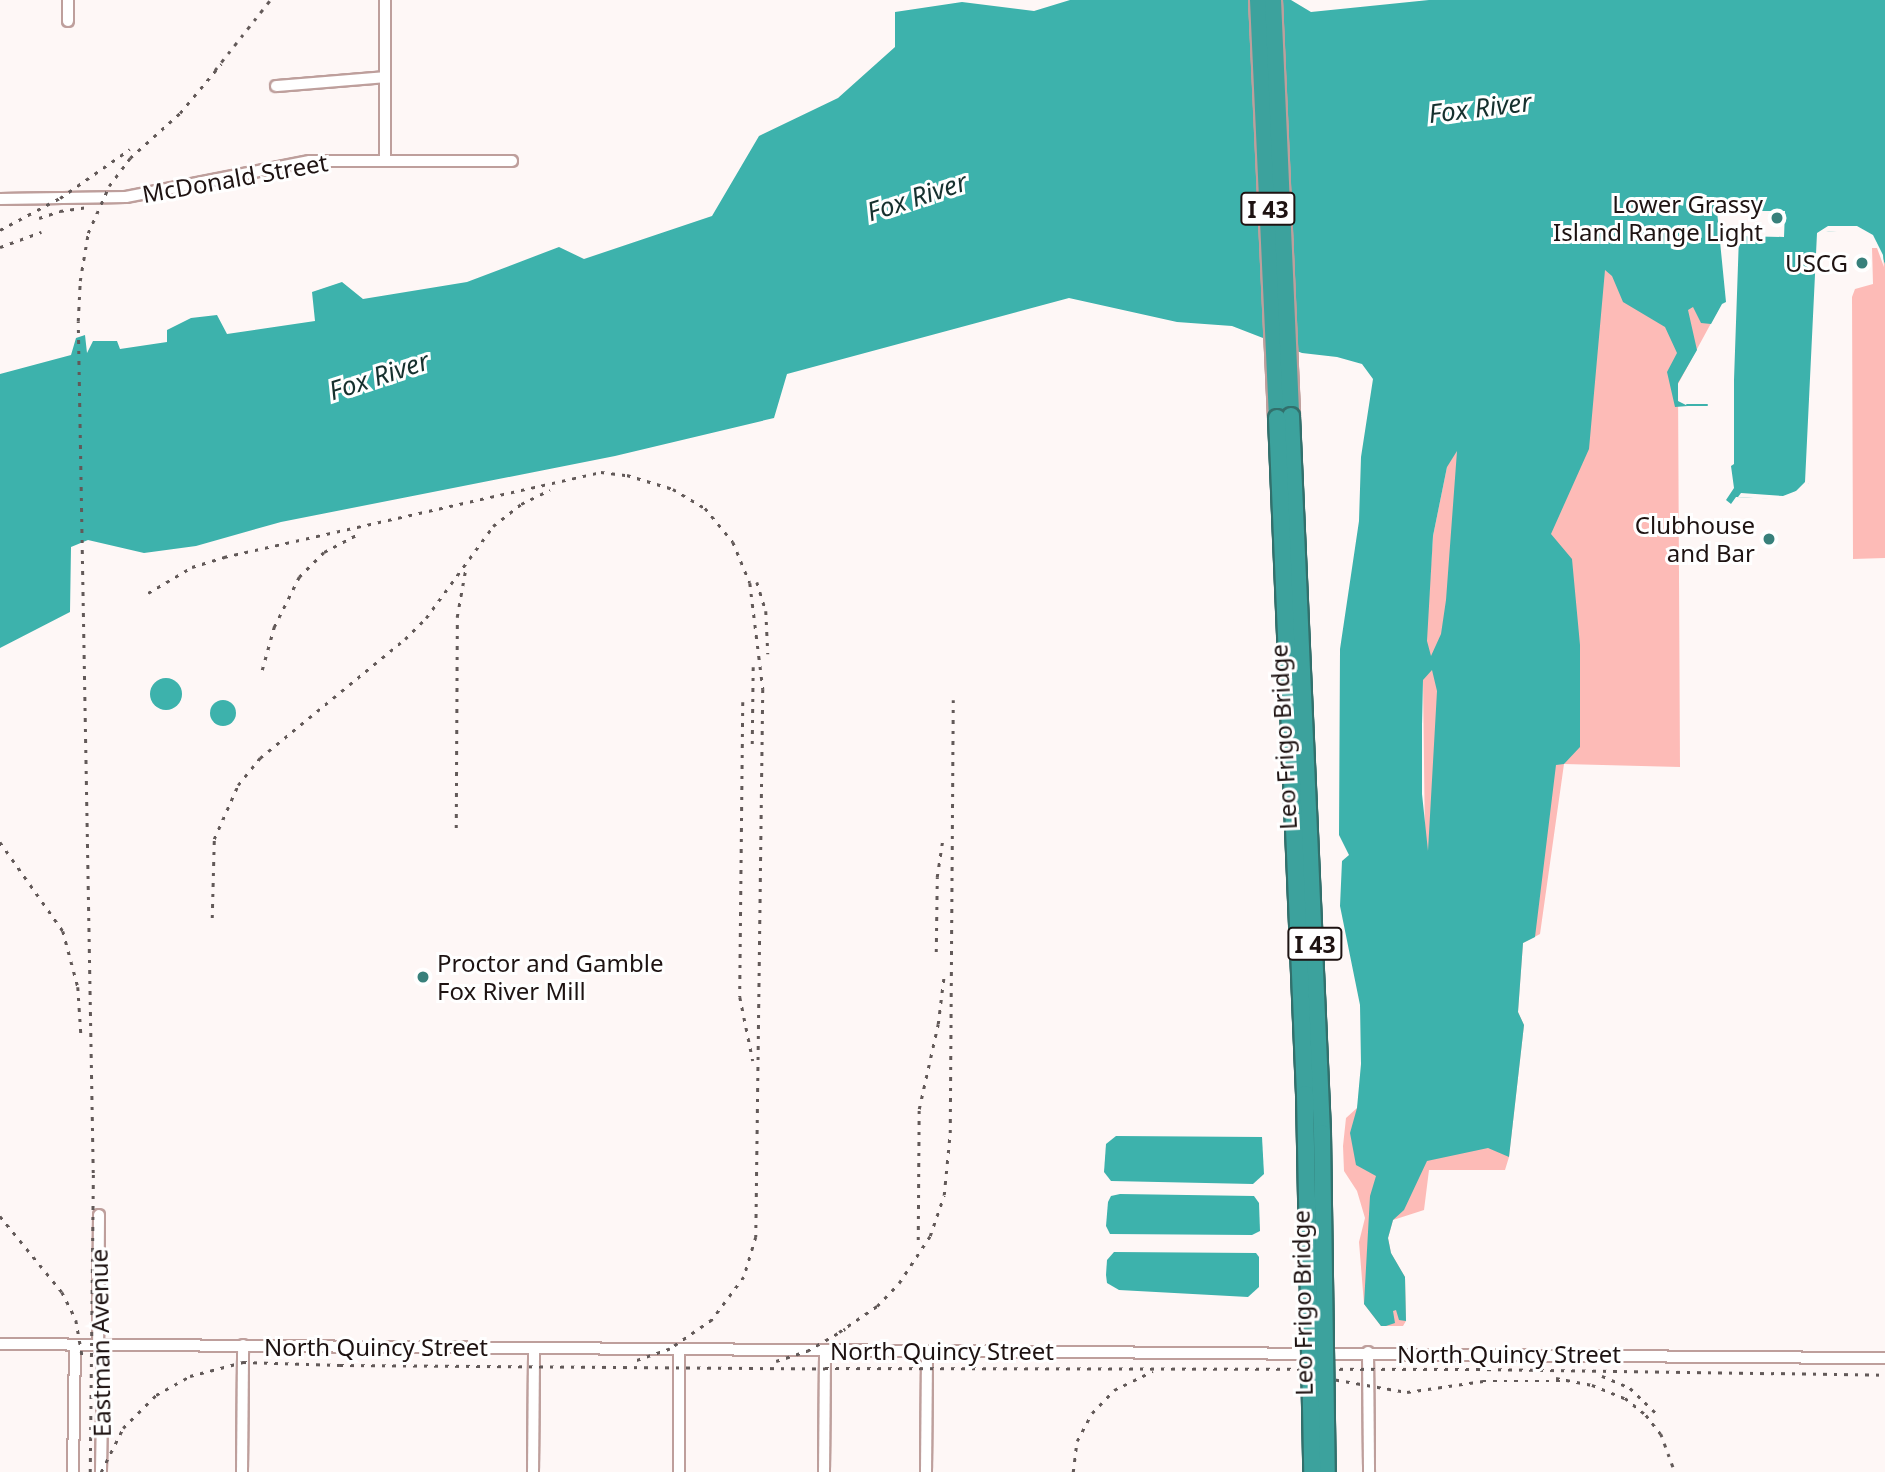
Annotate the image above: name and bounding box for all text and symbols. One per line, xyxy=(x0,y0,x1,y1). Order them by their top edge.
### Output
water label: Fox River xyxy=(1427,86,1533,130)
street label: McDonald Street xyxy=(140,148,330,208)
water label: Fox River xyxy=(863,166,971,228)
road number: I 43 xyxy=(1240,190,1296,229)
place label: Lower Grassy Island Range Light xyxy=(1553,190,1763,246)
marker: Lower Grassy Island Range Light xyxy=(1769,210,1785,226)
place label: USCG xyxy=(1785,249,1848,277)
marker: USCG xyxy=(1854,255,1870,271)
water label: Fox River xyxy=(325,345,433,407)
place label: Clubhouse and Bar xyxy=(1635,511,1755,567)
marker: Clubhouse and Bar xyxy=(1761,531,1777,547)
street label: Leo Frigo Bridge xyxy=(1264,644,1302,830)
road number: I 43 xyxy=(1287,925,1343,964)
place label: Proctor and Gamble Fox River Mill xyxy=(437,949,663,1005)
marker: Proctor and Gamble Fox River Mill xyxy=(415,969,431,985)
street label: Leo Frigo Bridge xyxy=(1286,1210,1318,1396)
street label: Eastman Avenue xyxy=(84,1249,116,1437)
street label: North Quincy Street xyxy=(264,1333,488,1361)
street label: North Quincy Street xyxy=(830,1337,1054,1365)
street label: North Quincy Street xyxy=(1397,1340,1621,1368)

